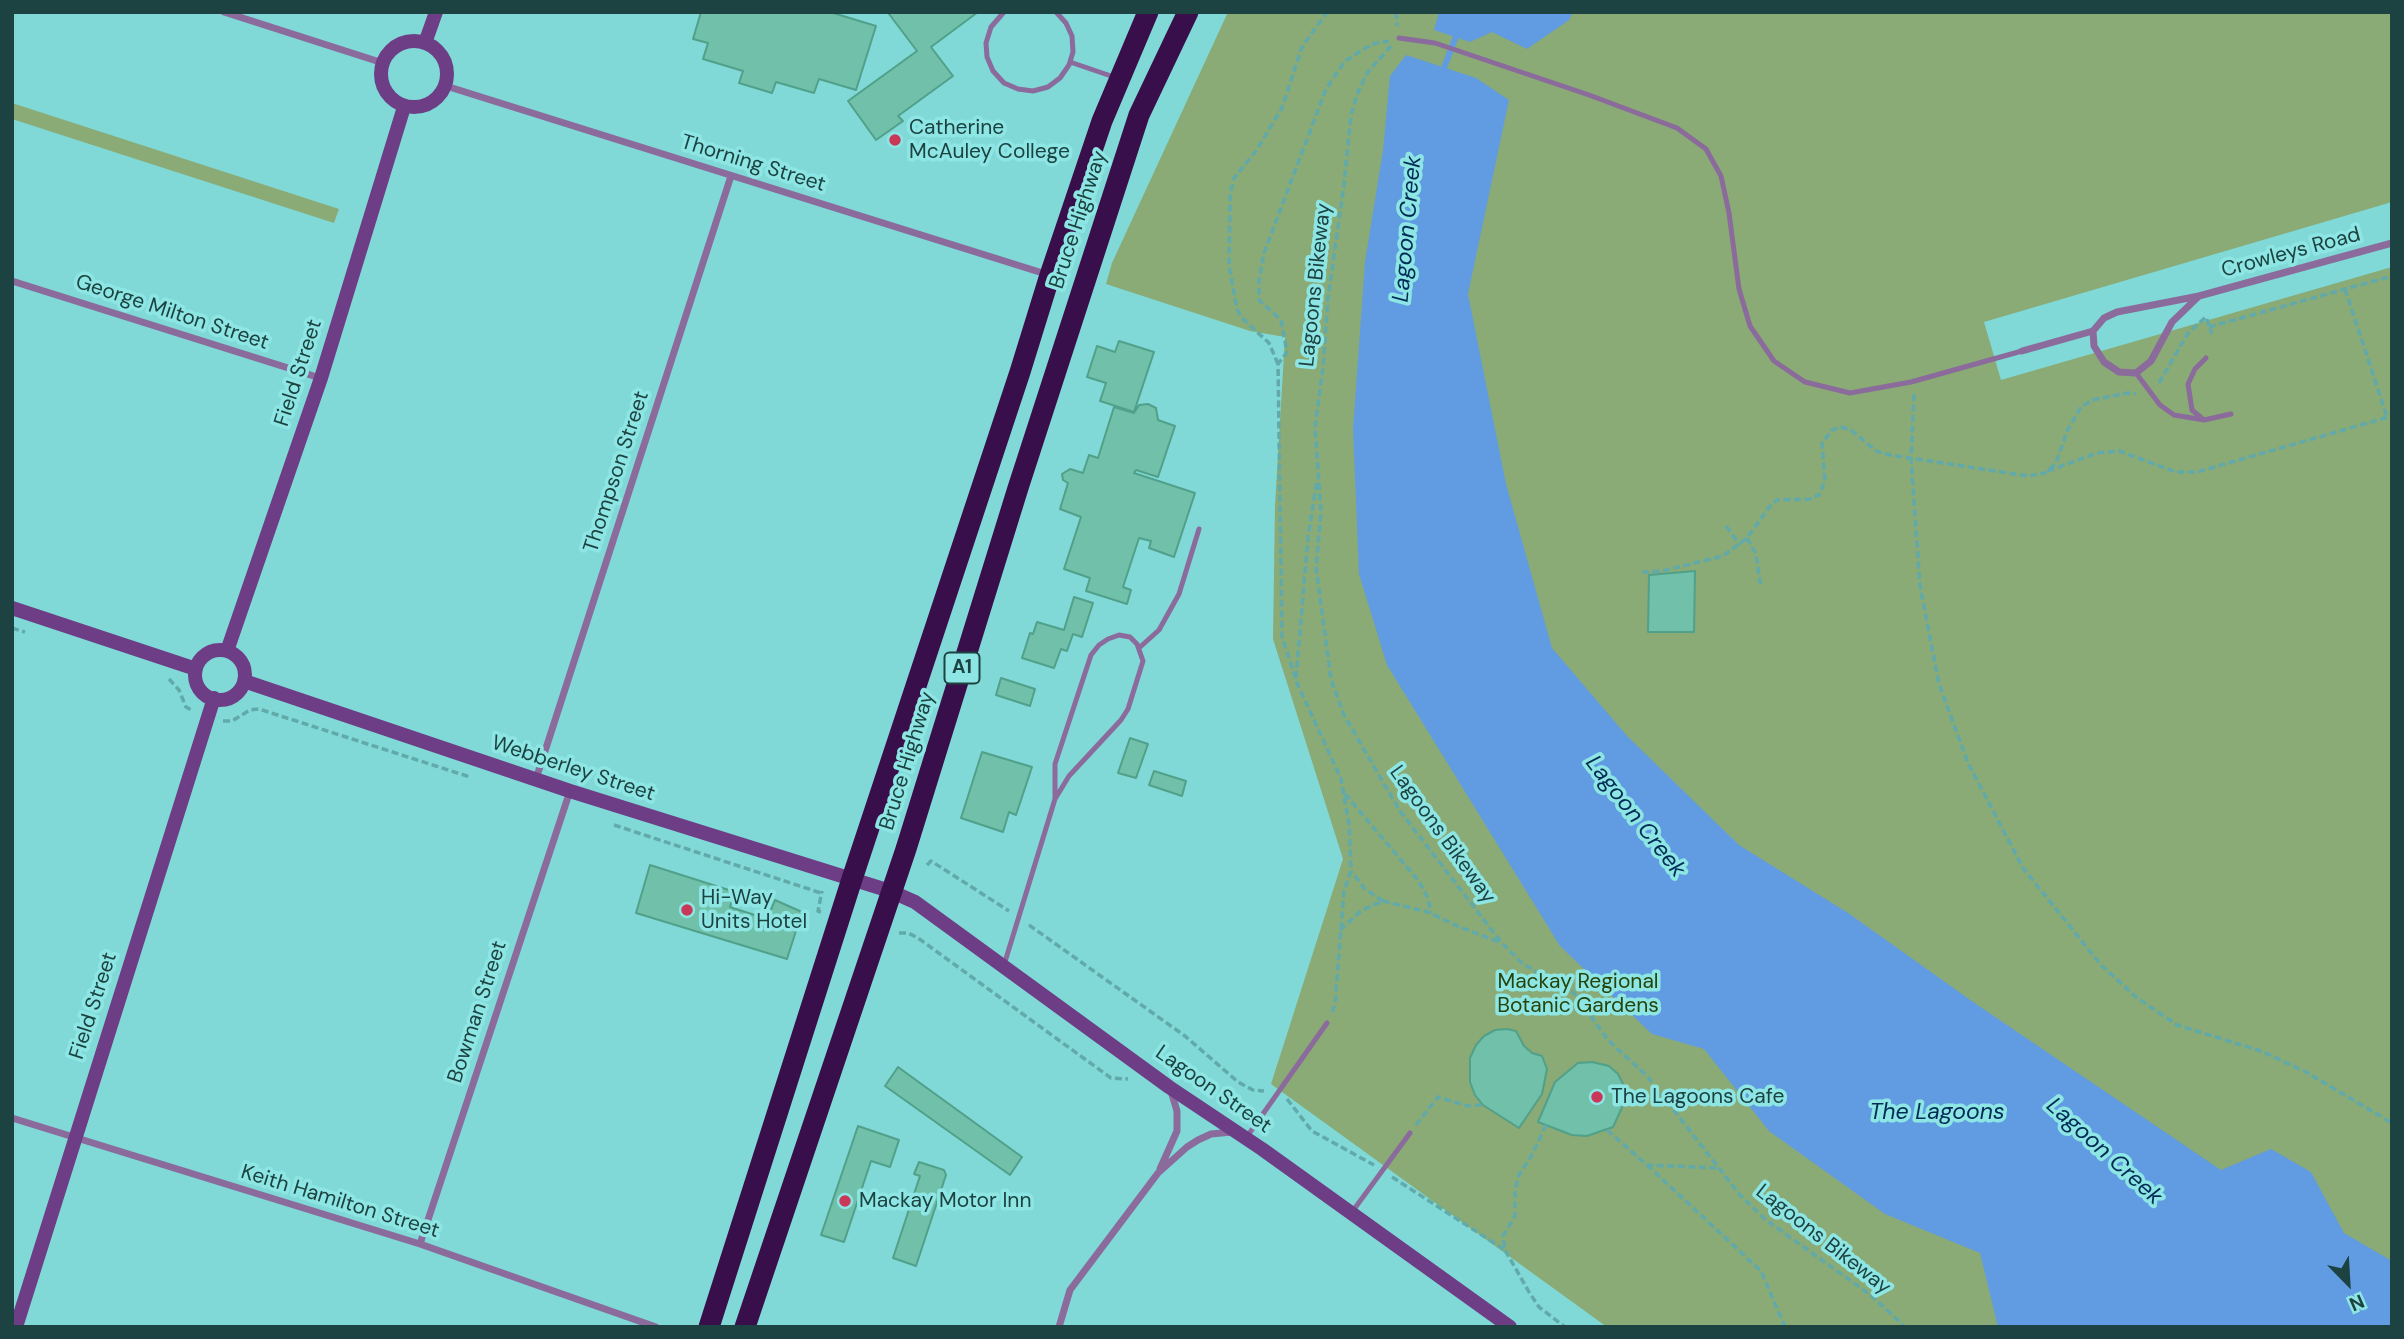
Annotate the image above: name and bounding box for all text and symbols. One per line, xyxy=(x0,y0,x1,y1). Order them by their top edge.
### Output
place label: Catherine McAuley College xyxy=(909,115,1070,165)
street label: Thorning Street xyxy=(678,130,828,198)
marker: Catherine McAuley College xyxy=(887,132,903,148)
street label: Bruce Highway xyxy=(1045,148,1113,292)
water label: Lagoon Creek xyxy=(1388,155,1428,303)
street label: Lagoons Bikeway xyxy=(1295,202,1337,368)
street label: Crowleys Road xyxy=(2219,222,2363,284)
street label: George Milton Street xyxy=(72,270,272,356)
street label: Field Street xyxy=(270,316,328,430)
street label: Thompson Street xyxy=(579,388,655,556)
road number: A1 xyxy=(944,652,979,684)
street label: Bruce Highway xyxy=(875,689,941,833)
street label: Webberley Street xyxy=(488,731,658,807)
water label: Lagoon Creek xyxy=(1579,751,1691,883)
street label: Lagoons Bikeway xyxy=(1384,761,1500,909)
place label: Hi-Way Units Hotel xyxy=(701,885,807,935)
marker: Hi-Way Units Hotel xyxy=(679,902,695,918)
street label: Bowman Street xyxy=(443,938,513,1086)
street label: Field Street xyxy=(65,949,123,1063)
park label: Mackay Regional Botanic Gardens xyxy=(1497,969,1659,1019)
street label: Lagoon Street xyxy=(1150,1041,1276,1139)
place label: The Lagoons Cafe xyxy=(1611,1084,1784,1110)
marker: The Lagoons Cafe xyxy=(1589,1089,1605,1105)
water label: Lagoon Creek xyxy=(2040,1093,2168,1211)
water label: The Lagoons xyxy=(1869,1099,2005,1127)
street label: Keith Hamilton Street xyxy=(238,1160,442,1244)
street label: Lagoons Bikeway xyxy=(1750,1179,1896,1301)
place label: Mackay Motor Inn xyxy=(859,1188,1031,1214)
marker: Mackay Motor Inn xyxy=(837,1193,853,1209)
north arrow xyxy=(2313,1248,2383,1318)
text: N xyxy=(2345,1288,2368,1317)

